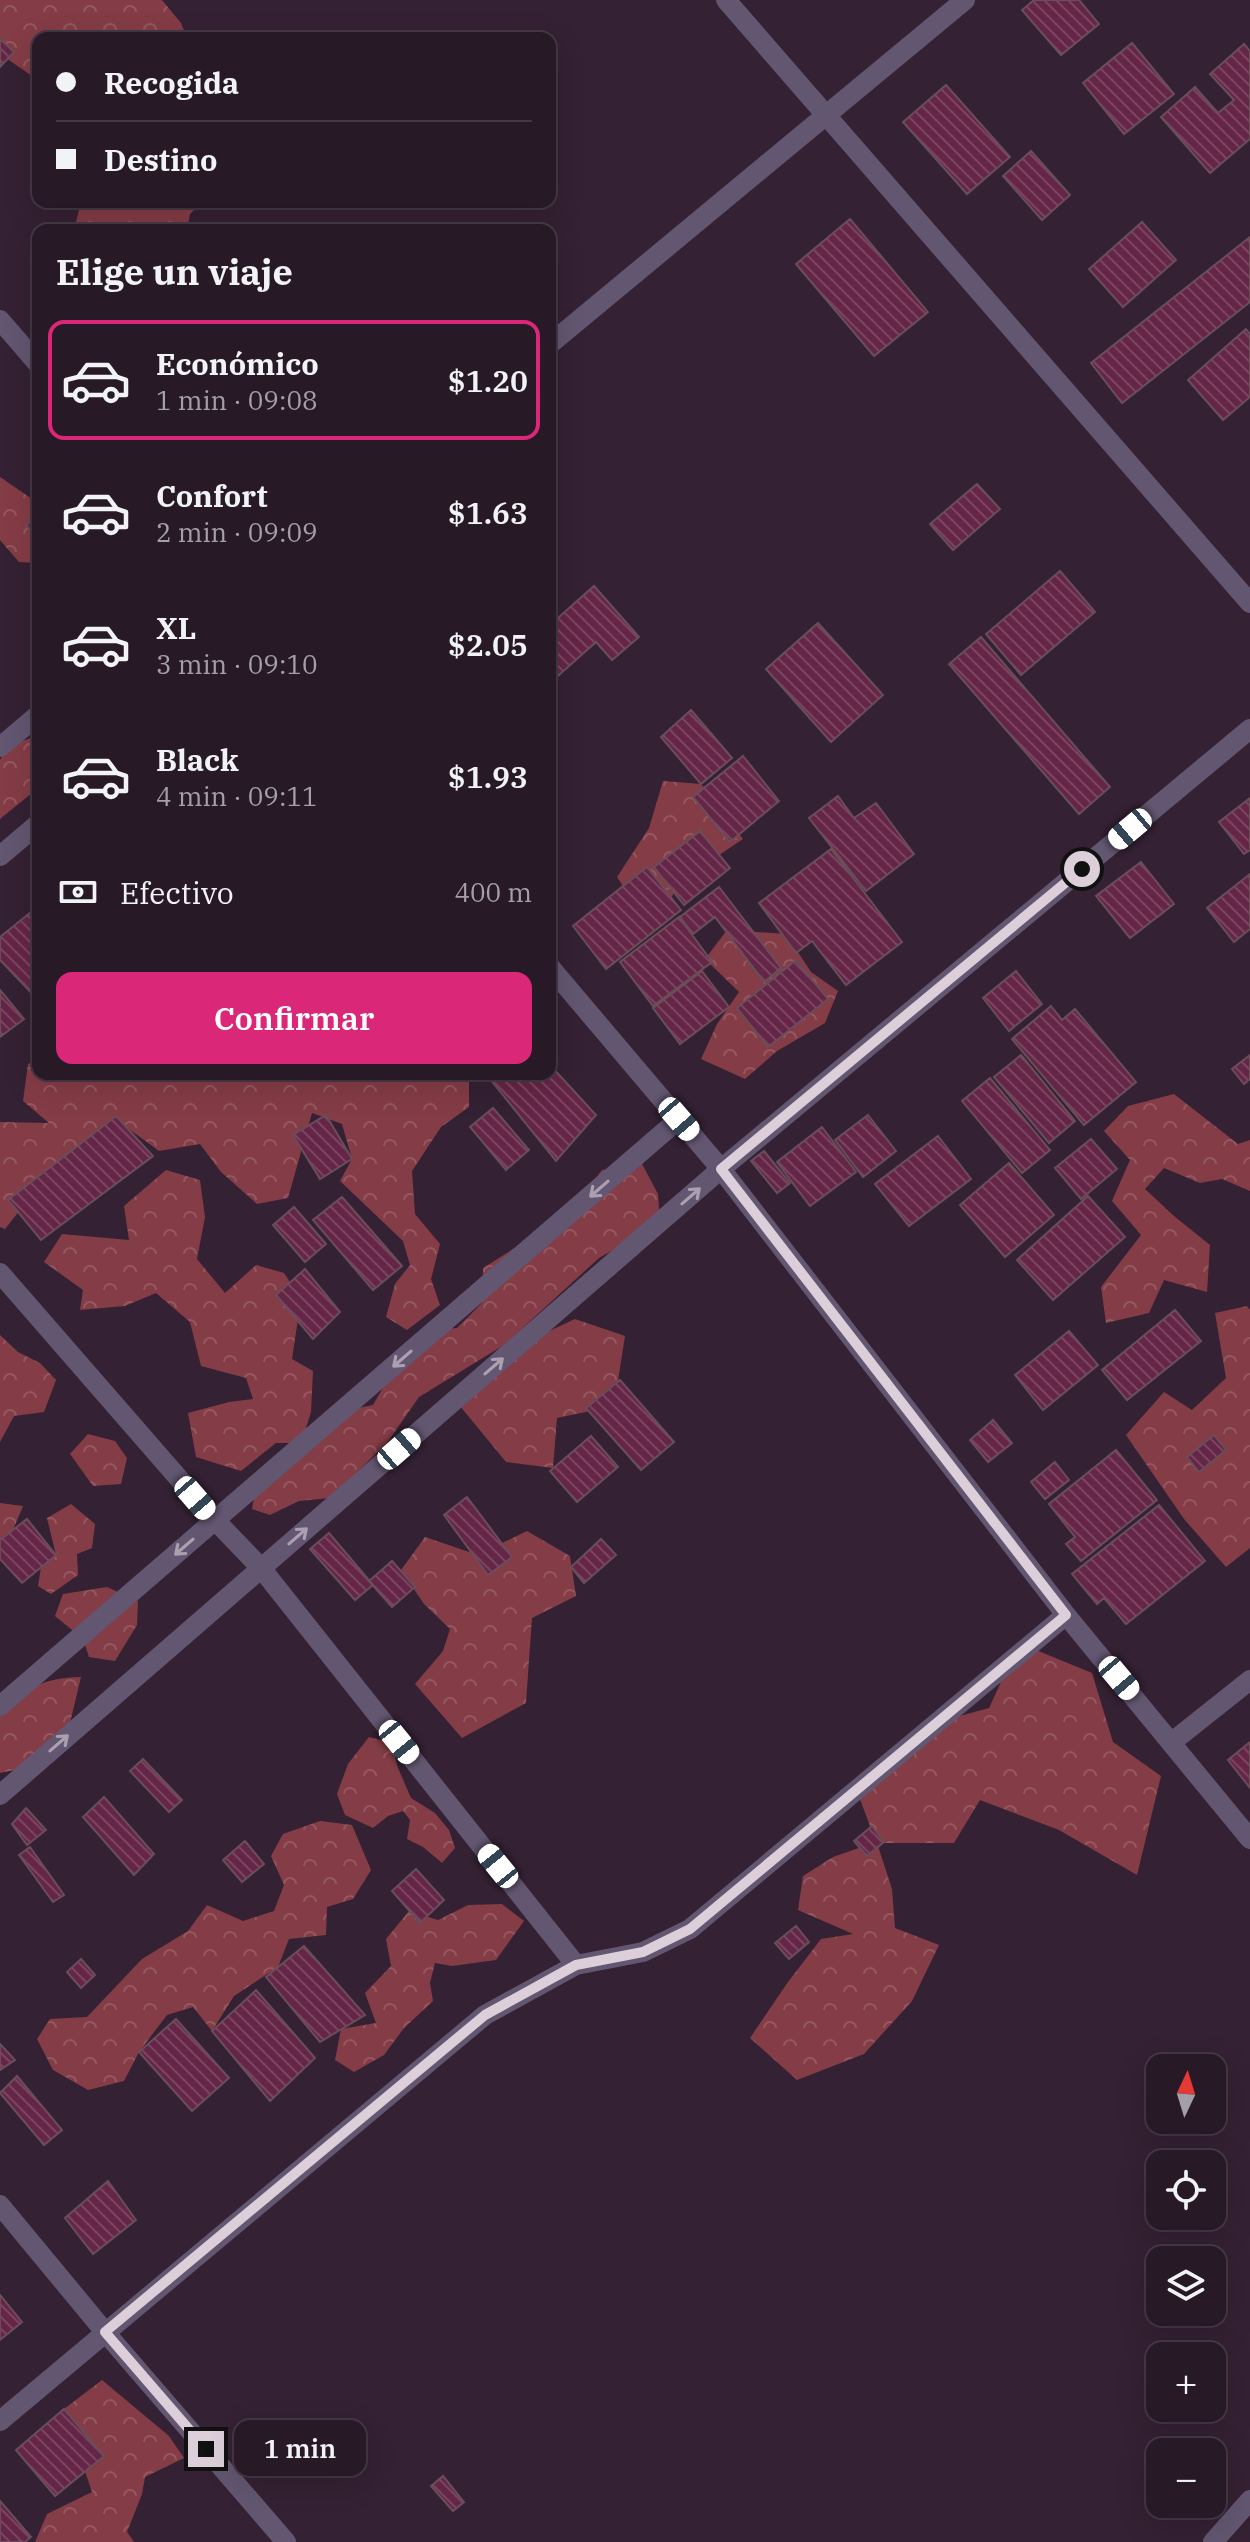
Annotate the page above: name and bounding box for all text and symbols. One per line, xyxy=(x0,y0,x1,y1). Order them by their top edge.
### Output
text: Recogida xyxy=(104,63,239,102)
text: Destino xyxy=(104,140,218,179)
text: Elige un viaje xyxy=(56,248,293,295)
icon: car xyxy=(60,344,132,416)
text: Económico xyxy=(156,344,319,383)
text: $1.20 xyxy=(448,361,528,400)
text: 1 min · 09:08 xyxy=(156,383,318,417)
icon: car xyxy=(60,476,132,548)
text: Confort xyxy=(156,476,268,515)
text: $1.63 xyxy=(448,493,528,532)
text: 2 min · 09:09 xyxy=(156,515,318,549)
icon: car xyxy=(60,608,132,680)
text: XL xyxy=(156,608,196,647)
text: $2.05 xyxy=(448,625,528,664)
text: 3 min · 09:10 xyxy=(156,647,318,681)
icon: car xyxy=(60,740,132,812)
text: Black xyxy=(156,740,239,779)
text: $1.93 xyxy=(448,757,528,796)
text: 4 min · 09:11 xyxy=(156,779,318,813)
car xyxy=(1104,804,1156,854)
route start xyxy=(1064,851,1100,887)
icon: cash xyxy=(56,870,100,914)
text: Efectivo xyxy=(120,873,234,912)
text: 400 m xyxy=(454,875,532,909)
button: Confirmar xyxy=(56,972,532,1064)
car xyxy=(654,1093,704,1145)
one-way arrow xyxy=(589,1180,609,1198)
one-way arrow xyxy=(680,1187,700,1205)
one-way arrow xyxy=(392,1349,412,1367)
one-way arrow xyxy=(484,1357,504,1375)
car xyxy=(373,1424,425,1474)
car xyxy=(170,1472,220,1524)
one-way arrow xyxy=(287,1528,307,1546)
one-way arrow xyxy=(174,1538,194,1556)
car xyxy=(1094,1652,1144,1704)
car xyxy=(375,1716,423,1768)
one-way arrow xyxy=(48,1735,68,1753)
car xyxy=(474,1840,522,1892)
north arrow xyxy=(1146,2054,1226,2134)
map controls xyxy=(1146,2054,1226,2518)
button: locate xyxy=(1146,2150,1226,2230)
button: layers xyxy=(1146,2246,1226,2326)
button: + xyxy=(1146,2342,1226,2422)
callout: 1 min xyxy=(234,2421,366,2477)
route end xyxy=(188,2431,224,2467)
text: 1 min xyxy=(264,2431,336,2465)
button: − xyxy=(1146,2438,1226,2518)

